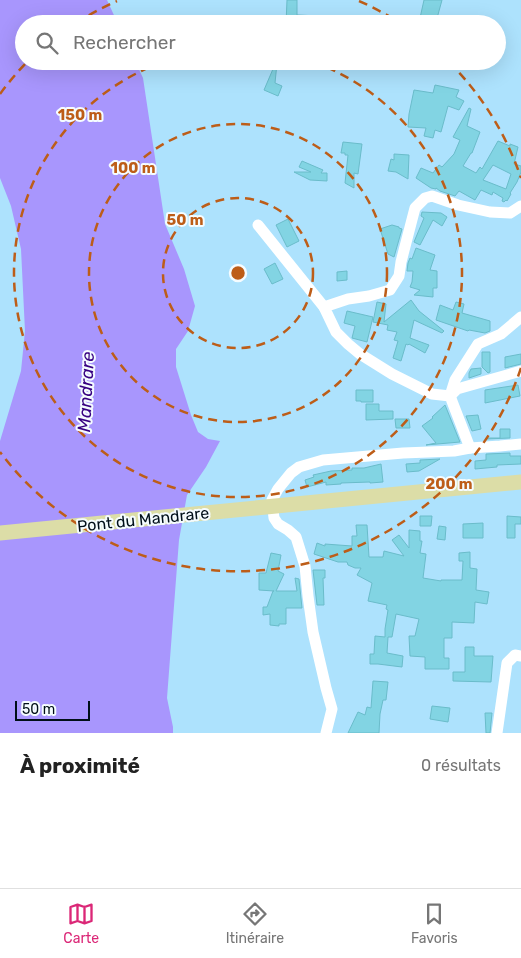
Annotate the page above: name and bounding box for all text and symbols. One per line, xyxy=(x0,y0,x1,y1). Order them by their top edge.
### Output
search box xyxy=(15,15,506,70)
icon: search xyxy=(33,29,61,57)
text: Rechercher xyxy=(73,31,176,54)
text: 150 m xyxy=(58,106,102,124)
text: 100 m xyxy=(111,159,155,177)
text: 50 m xyxy=(167,211,203,229)
centre of rings xyxy=(229,264,247,282)
water label: Mandrare xyxy=(73,351,99,433)
text: 200 m xyxy=(425,475,473,493)
street label: Pont du Mandrare xyxy=(76,503,210,536)
scale bar xyxy=(15,698,90,721)
text: 50 m xyxy=(22,701,55,718)
text: À proximité xyxy=(20,753,140,778)
text: 0 résultats xyxy=(421,756,501,775)
tab: Carte xyxy=(63,900,99,947)
tab: Itinéraire xyxy=(226,900,284,947)
tab: Favoris xyxy=(411,900,458,947)

